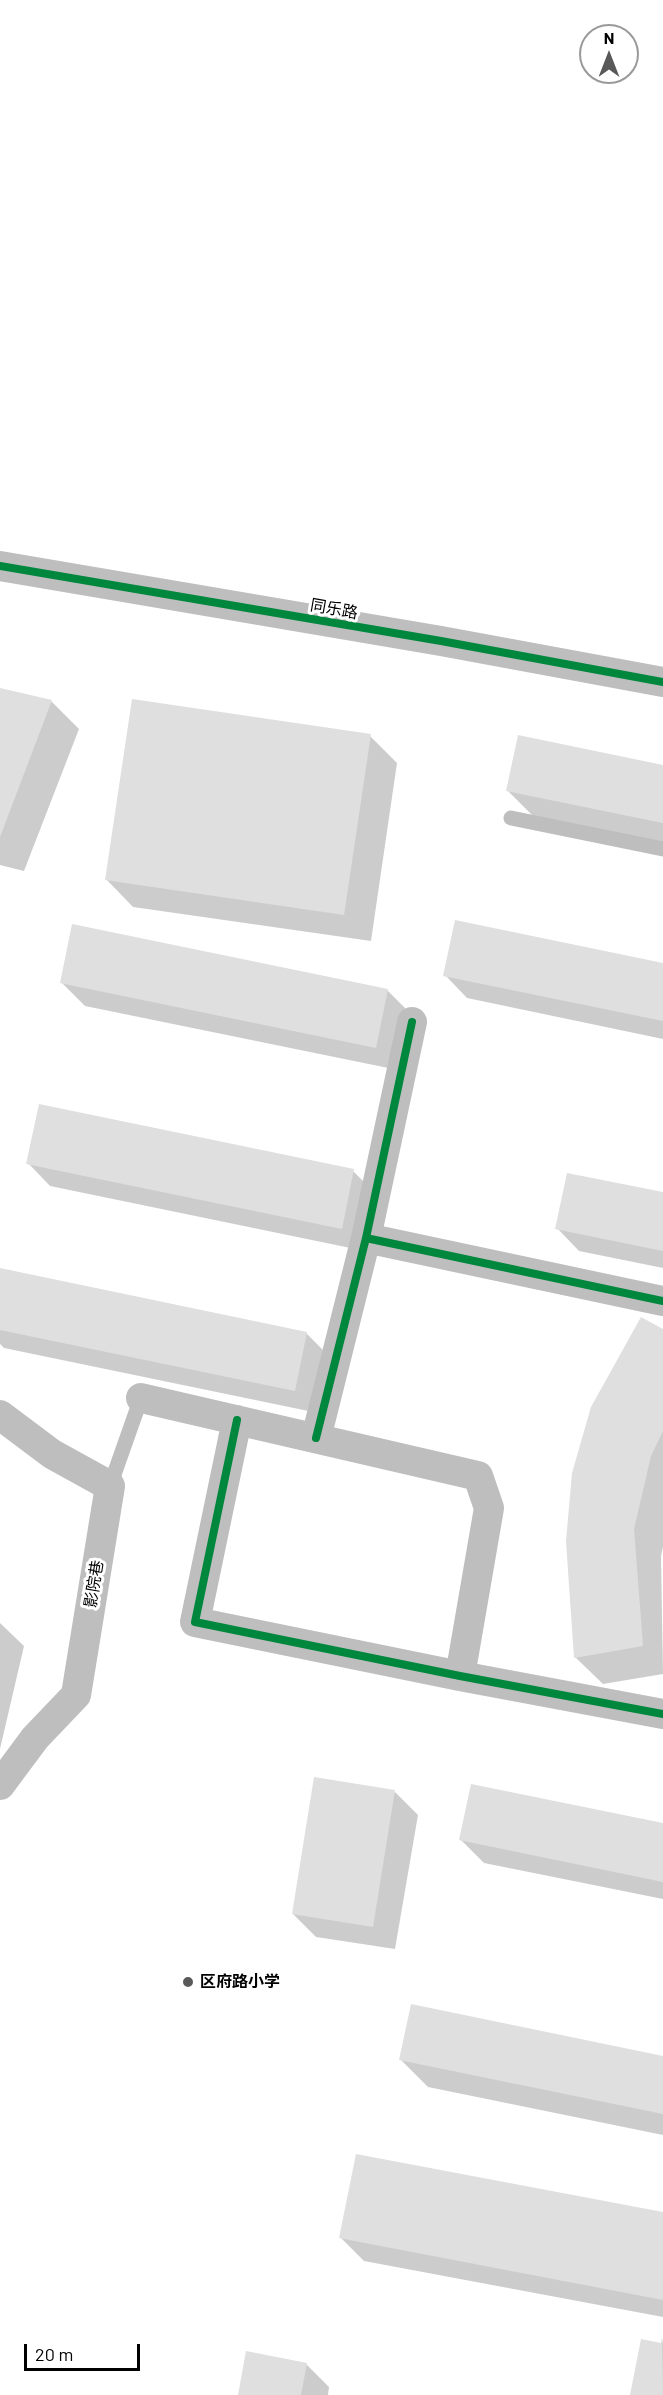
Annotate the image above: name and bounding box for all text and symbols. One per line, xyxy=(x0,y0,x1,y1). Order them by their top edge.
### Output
north arrow xyxy=(579,24,639,84)
text: N xyxy=(604,28,614,47)
street label: 同乐路 xyxy=(309,595,359,623)
street label: 影院巷 xyxy=(81,1559,107,1609)
place label: 区府路小学 xyxy=(200,1972,280,1992)
marker: 区府路小学 xyxy=(181,1975,195,1989)
scale bar xyxy=(27,2332,142,2370)
text: 20 m xyxy=(35,2343,73,2365)

